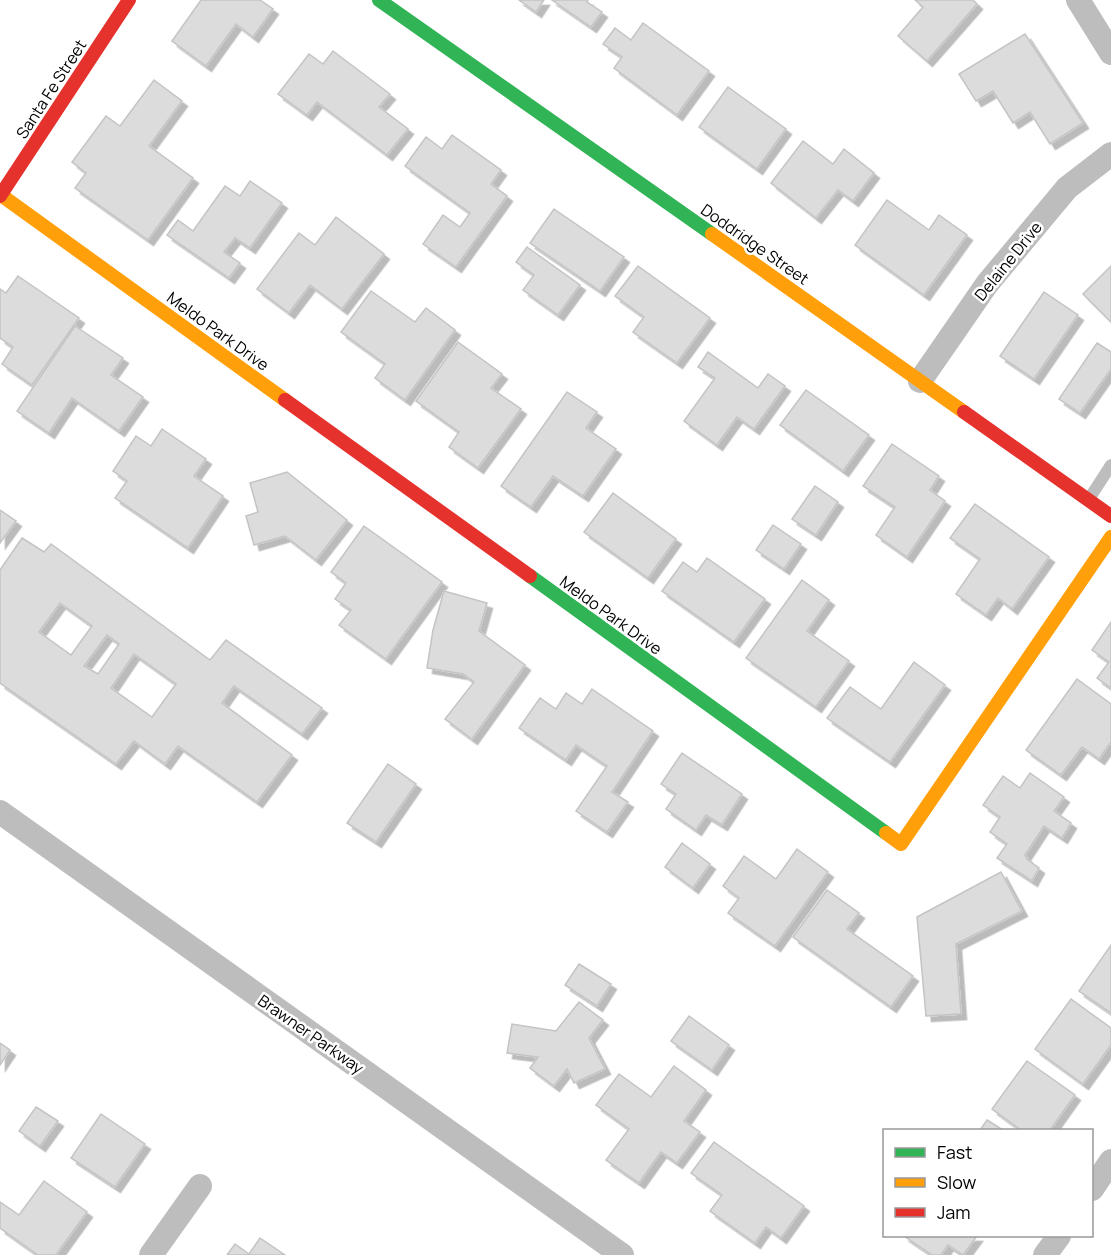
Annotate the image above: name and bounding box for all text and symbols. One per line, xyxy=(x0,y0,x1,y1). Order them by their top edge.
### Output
street label: Santa Fe Street xyxy=(11,35,91,143)
street label: Doddridge Street xyxy=(697,199,813,289)
street label: Delaine Drive xyxy=(969,217,1047,305)
street label: Meldo Park Drive xyxy=(163,286,273,376)
street label: Meldo Park Drive xyxy=(556,570,666,660)
street label: Brawner Parkway xyxy=(254,989,369,1079)
legend xyxy=(883,1129,1093,1237)
text: Fast xyxy=(937,1140,972,1164)
text: Slow xyxy=(937,1170,977,1194)
text: Jam xyxy=(937,1200,971,1224)

